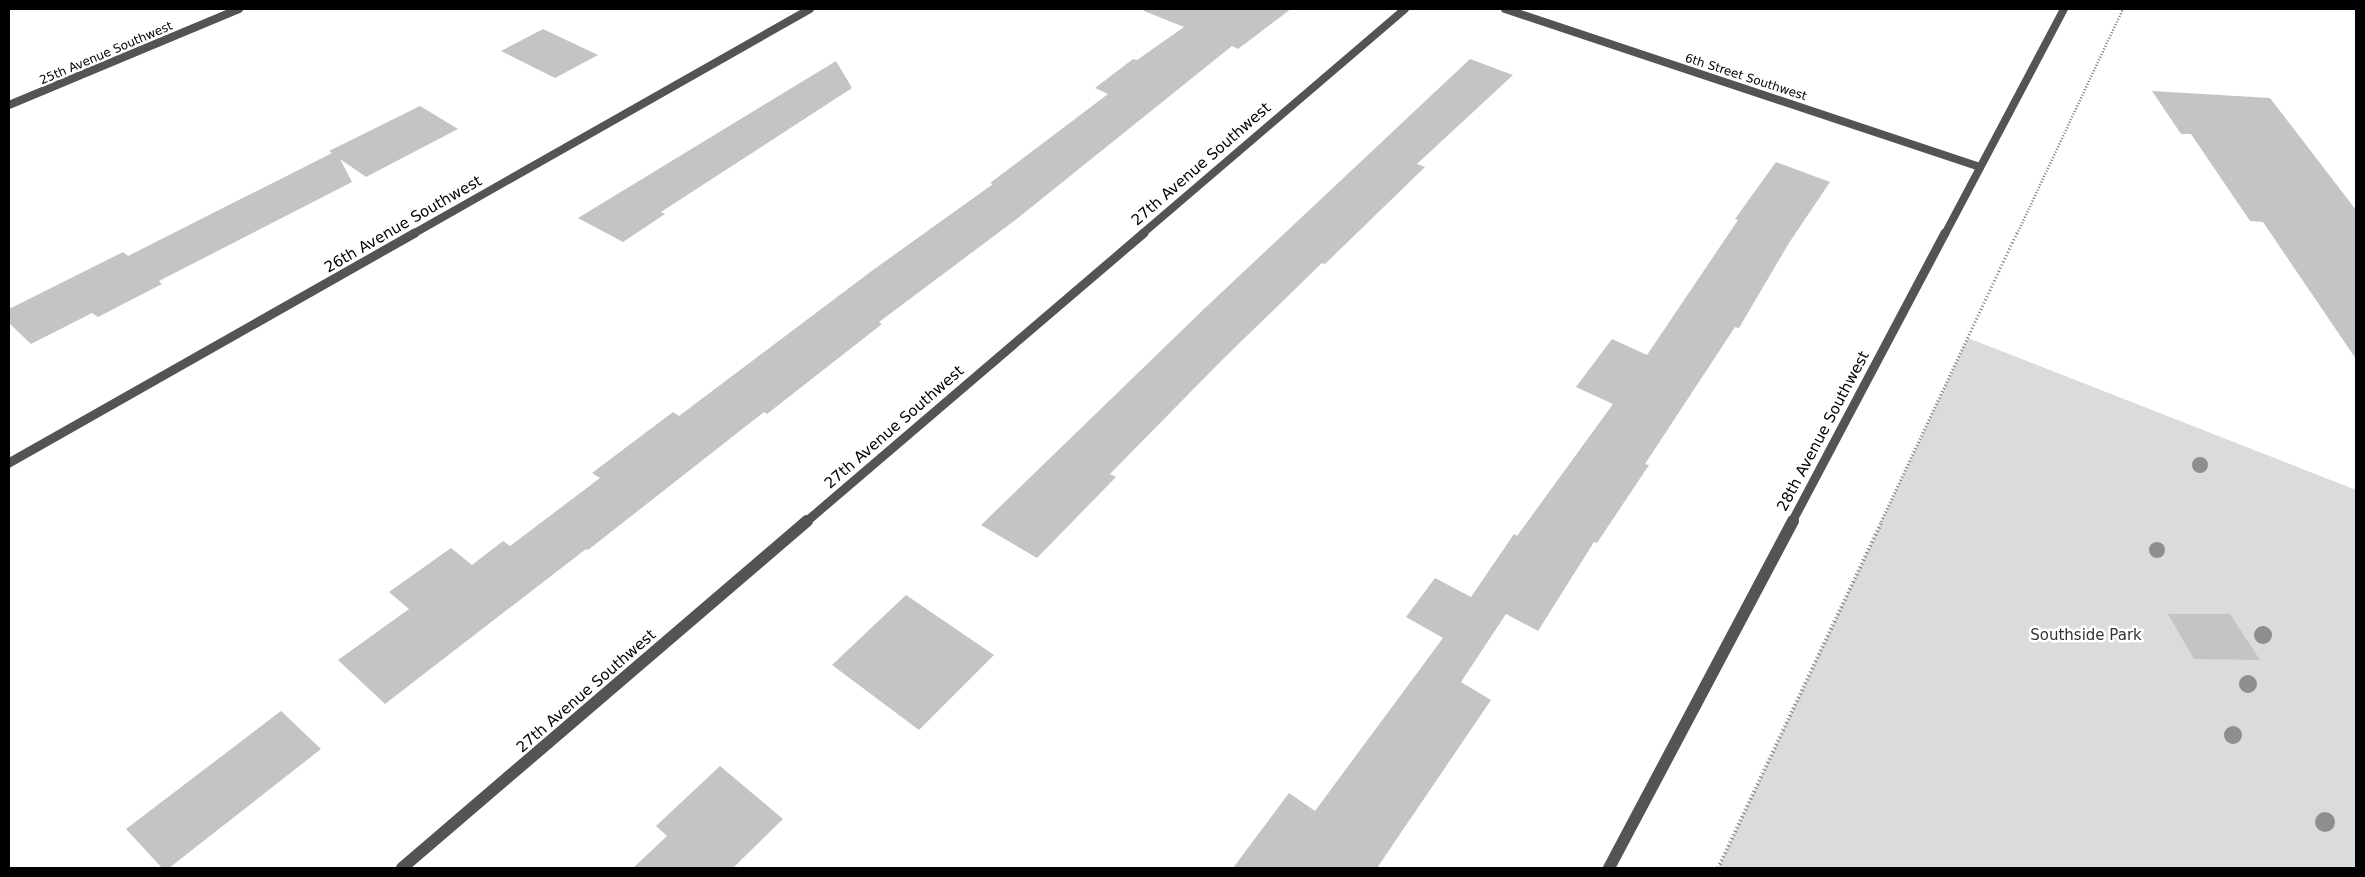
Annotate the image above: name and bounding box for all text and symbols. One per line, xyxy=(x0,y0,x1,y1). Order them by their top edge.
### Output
street label: 25th Avenue Southwest xyxy=(38,19,175,87)
street label: 6th Street Southwest xyxy=(1683,51,1809,103)
street label: 27th Avenue Southwest xyxy=(1128,99,1274,229)
street label: 26th Avenue Southwest xyxy=(321,172,485,276)
street label: 28th Avenue Southwest xyxy=(1773,348,1873,514)
street label: 27th Avenue Southwest xyxy=(821,362,967,492)
street label: 27th Avenue Southwest xyxy=(513,626,659,756)
park label: Southside Park xyxy=(2030,626,2142,644)

